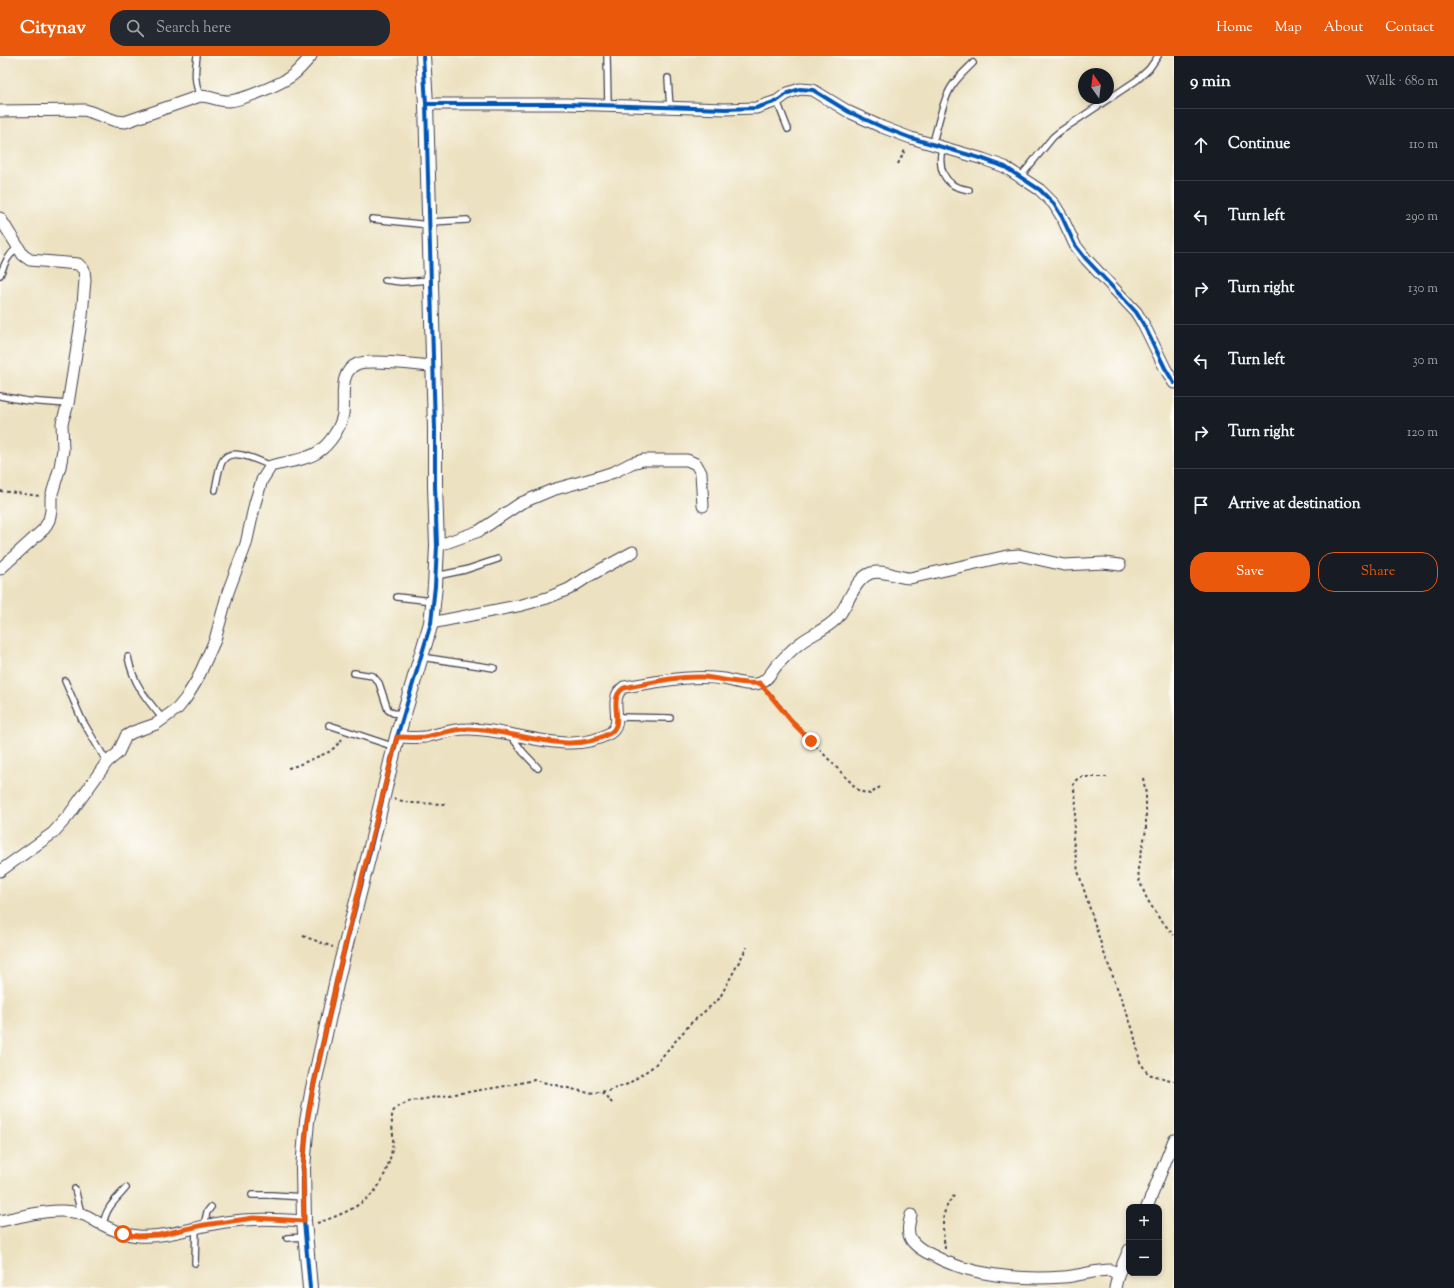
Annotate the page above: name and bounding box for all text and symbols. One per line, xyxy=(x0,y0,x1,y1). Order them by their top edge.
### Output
search box xyxy=(110,10,390,46)
text: Citynav xyxy=(20,15,86,42)
icon: search xyxy=(124,17,146,39)
text: Search here xyxy=(156,18,231,39)
text: Home xyxy=(1216,18,1253,38)
text: Map xyxy=(1275,18,1302,38)
text: About xyxy=(1324,18,1363,38)
text: Contact xyxy=(1385,18,1434,38)
north arrow xyxy=(1078,68,1114,104)
text: 9 min xyxy=(1190,70,1231,94)
text: Walk · 680 m xyxy=(1365,73,1438,91)
icon: ahead xyxy=(1190,134,1212,156)
text: Continue xyxy=(1228,134,1290,155)
text: 110 m xyxy=(1409,136,1438,154)
icon: left xyxy=(1190,206,1212,228)
text: Turn left xyxy=(1228,206,1285,227)
text: 290 m xyxy=(1405,208,1438,226)
icon: right xyxy=(1190,278,1212,300)
text: Turn right xyxy=(1228,278,1294,299)
text: 130 m xyxy=(1408,280,1438,298)
icon: left xyxy=(1190,350,1212,372)
text: Turn left xyxy=(1228,350,1285,371)
text: 30 m xyxy=(1412,352,1438,370)
icon: right xyxy=(1190,422,1212,444)
text: Turn right xyxy=(1228,422,1294,443)
text: 120 m xyxy=(1407,424,1438,442)
icon: arrive xyxy=(1190,494,1212,516)
text: Arrive at destination xyxy=(1228,494,1361,515)
button: Save xyxy=(1190,552,1310,592)
button: Share xyxy=(1318,552,1438,592)
route end xyxy=(802,732,820,750)
map controls xyxy=(1126,1204,1162,1276)
button: + xyxy=(1126,1204,1162,1240)
route start xyxy=(114,1225,132,1243)
button: − xyxy=(1126,1240,1162,1276)

